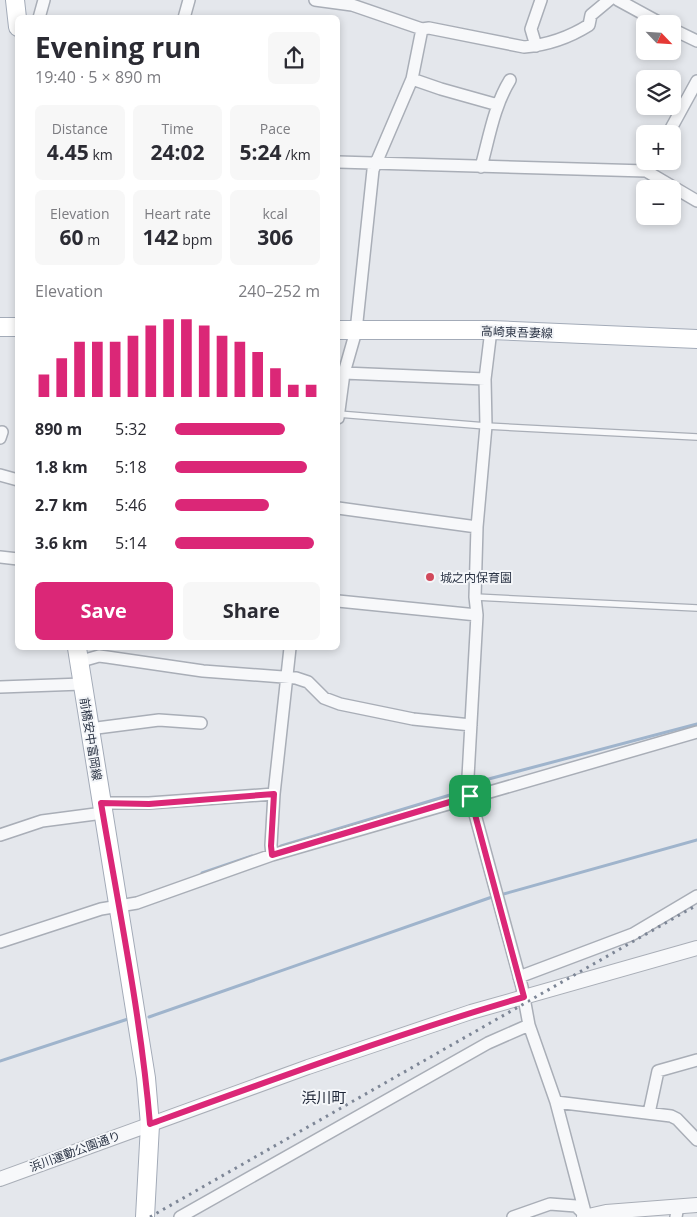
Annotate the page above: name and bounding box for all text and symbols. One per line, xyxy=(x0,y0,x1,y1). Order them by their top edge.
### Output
north arrow xyxy=(636,15,681,60)
map controls xyxy=(636,15,681,225)
text: Evening run xyxy=(35,28,201,66)
button: share xyxy=(268,32,320,84)
text: 19:40 · 5 × 890 m xyxy=(35,66,161,88)
button: layers xyxy=(636,70,681,115)
text: Distance xyxy=(52,119,108,138)
text: Time xyxy=(161,119,194,138)
text: Pace xyxy=(260,119,291,138)
button: + xyxy=(636,125,681,170)
text: 4.45 xyxy=(47,138,89,166)
text: 24:02 xyxy=(150,138,205,166)
text: 5:24 xyxy=(240,138,282,166)
text: km xyxy=(89,145,113,164)
text: /km xyxy=(282,145,311,164)
button: − xyxy=(636,180,681,225)
text: Elevation xyxy=(50,204,110,223)
text: Heart rate xyxy=(144,204,211,223)
text: kcal xyxy=(262,204,288,223)
text: 60 xyxy=(60,223,84,251)
text: 142 xyxy=(143,223,179,251)
text: 306 xyxy=(257,223,293,251)
text: m xyxy=(84,230,100,249)
text: bpm xyxy=(179,230,212,249)
text: Elevation xyxy=(35,280,103,302)
text: 240–252 m xyxy=(238,280,320,302)
street label: 高崎東吾妻線 xyxy=(481,322,553,342)
text: 890 m xyxy=(35,418,82,440)
text: 5:32 xyxy=(115,418,147,440)
text: 1.8 km xyxy=(35,456,88,478)
text: 5:18 xyxy=(115,456,147,478)
text: 2.7 km xyxy=(35,494,88,516)
text: 5:46 xyxy=(115,494,147,516)
text: 3.6 km xyxy=(35,532,88,554)
text: 5:14 xyxy=(115,532,147,554)
place label: 城之内保育園 xyxy=(440,569,512,586)
marker: 城之内保育園 xyxy=(424,571,436,583)
button: Save xyxy=(35,582,173,640)
button: Share xyxy=(183,582,320,640)
street label: 前橋安中富岡線 xyxy=(76,696,106,782)
pin xyxy=(449,775,491,817)
icon: arrive xyxy=(456,782,484,810)
district label: 浜川町 xyxy=(301,1087,347,1107)
street label: 浜川運動公園通り xyxy=(27,1127,123,1175)

